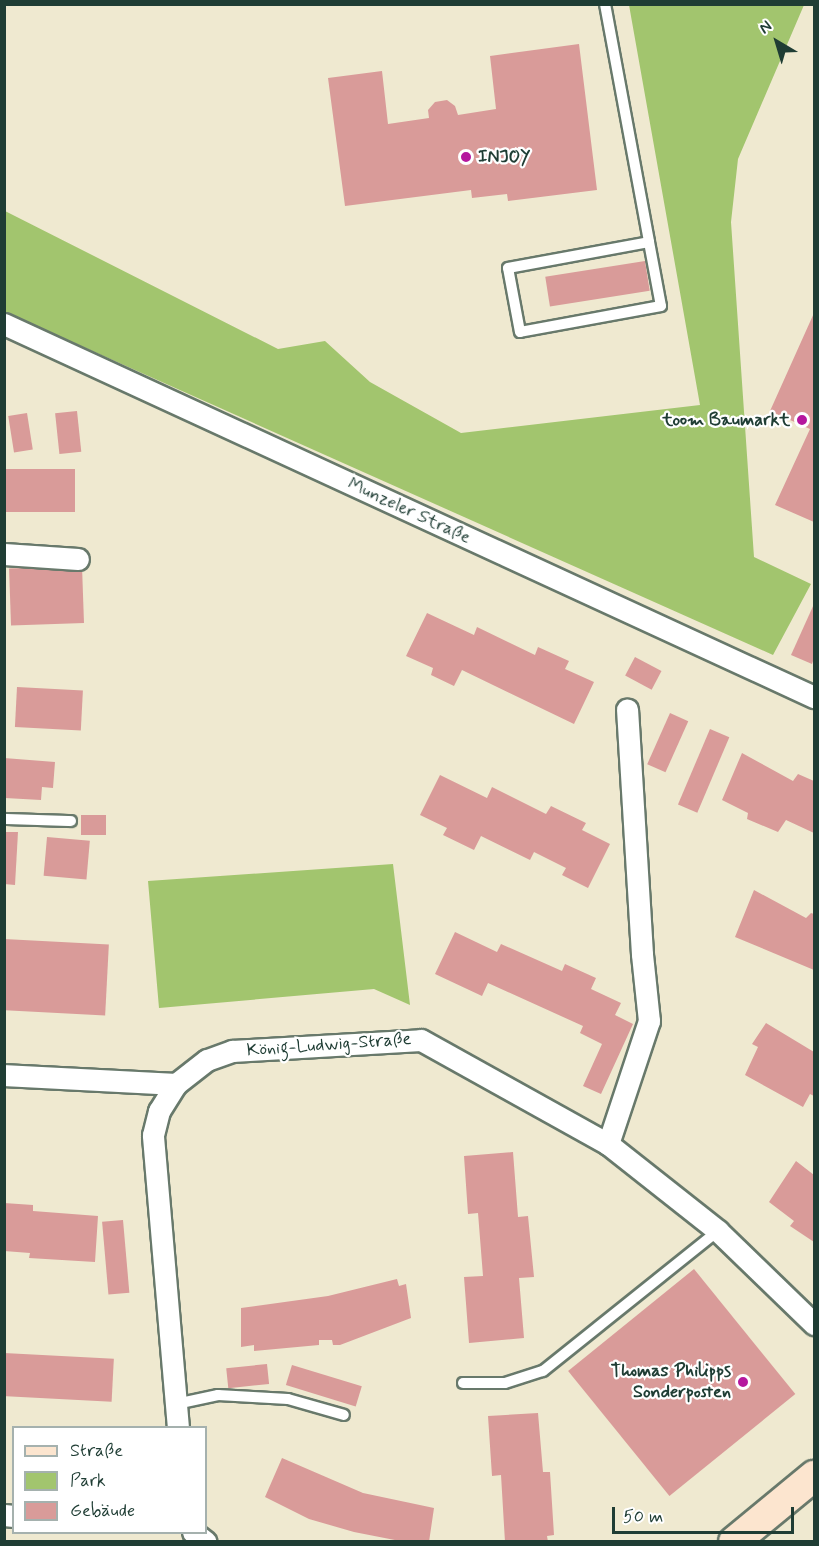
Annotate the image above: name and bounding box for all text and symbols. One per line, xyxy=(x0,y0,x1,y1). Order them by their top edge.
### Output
north arrow xyxy=(747,12,807,72)
text: N xyxy=(755,16,776,39)
place label: INJOY xyxy=(478,146,530,168)
marker: INJOY xyxy=(459,150,473,164)
place label: toom Baumarkt xyxy=(664,409,790,431)
marker: toom Baumarkt xyxy=(795,413,809,427)
street label: Munzeler Straße xyxy=(346,474,472,548)
street label: König-Ludwig-Straße xyxy=(246,1028,412,1062)
place label: Thomas Philipps Sonderposten xyxy=(611,1361,731,1404)
marker: Thomas Philipps Sonderposten xyxy=(736,1375,750,1389)
legend xyxy=(12,1426,207,1534)
text: Straße xyxy=(70,1439,123,1463)
text: Park xyxy=(70,1469,106,1493)
scale bar xyxy=(615,1495,796,1533)
text: Gebäude xyxy=(70,1499,135,1523)
text: 50 m xyxy=(623,1505,663,1529)

